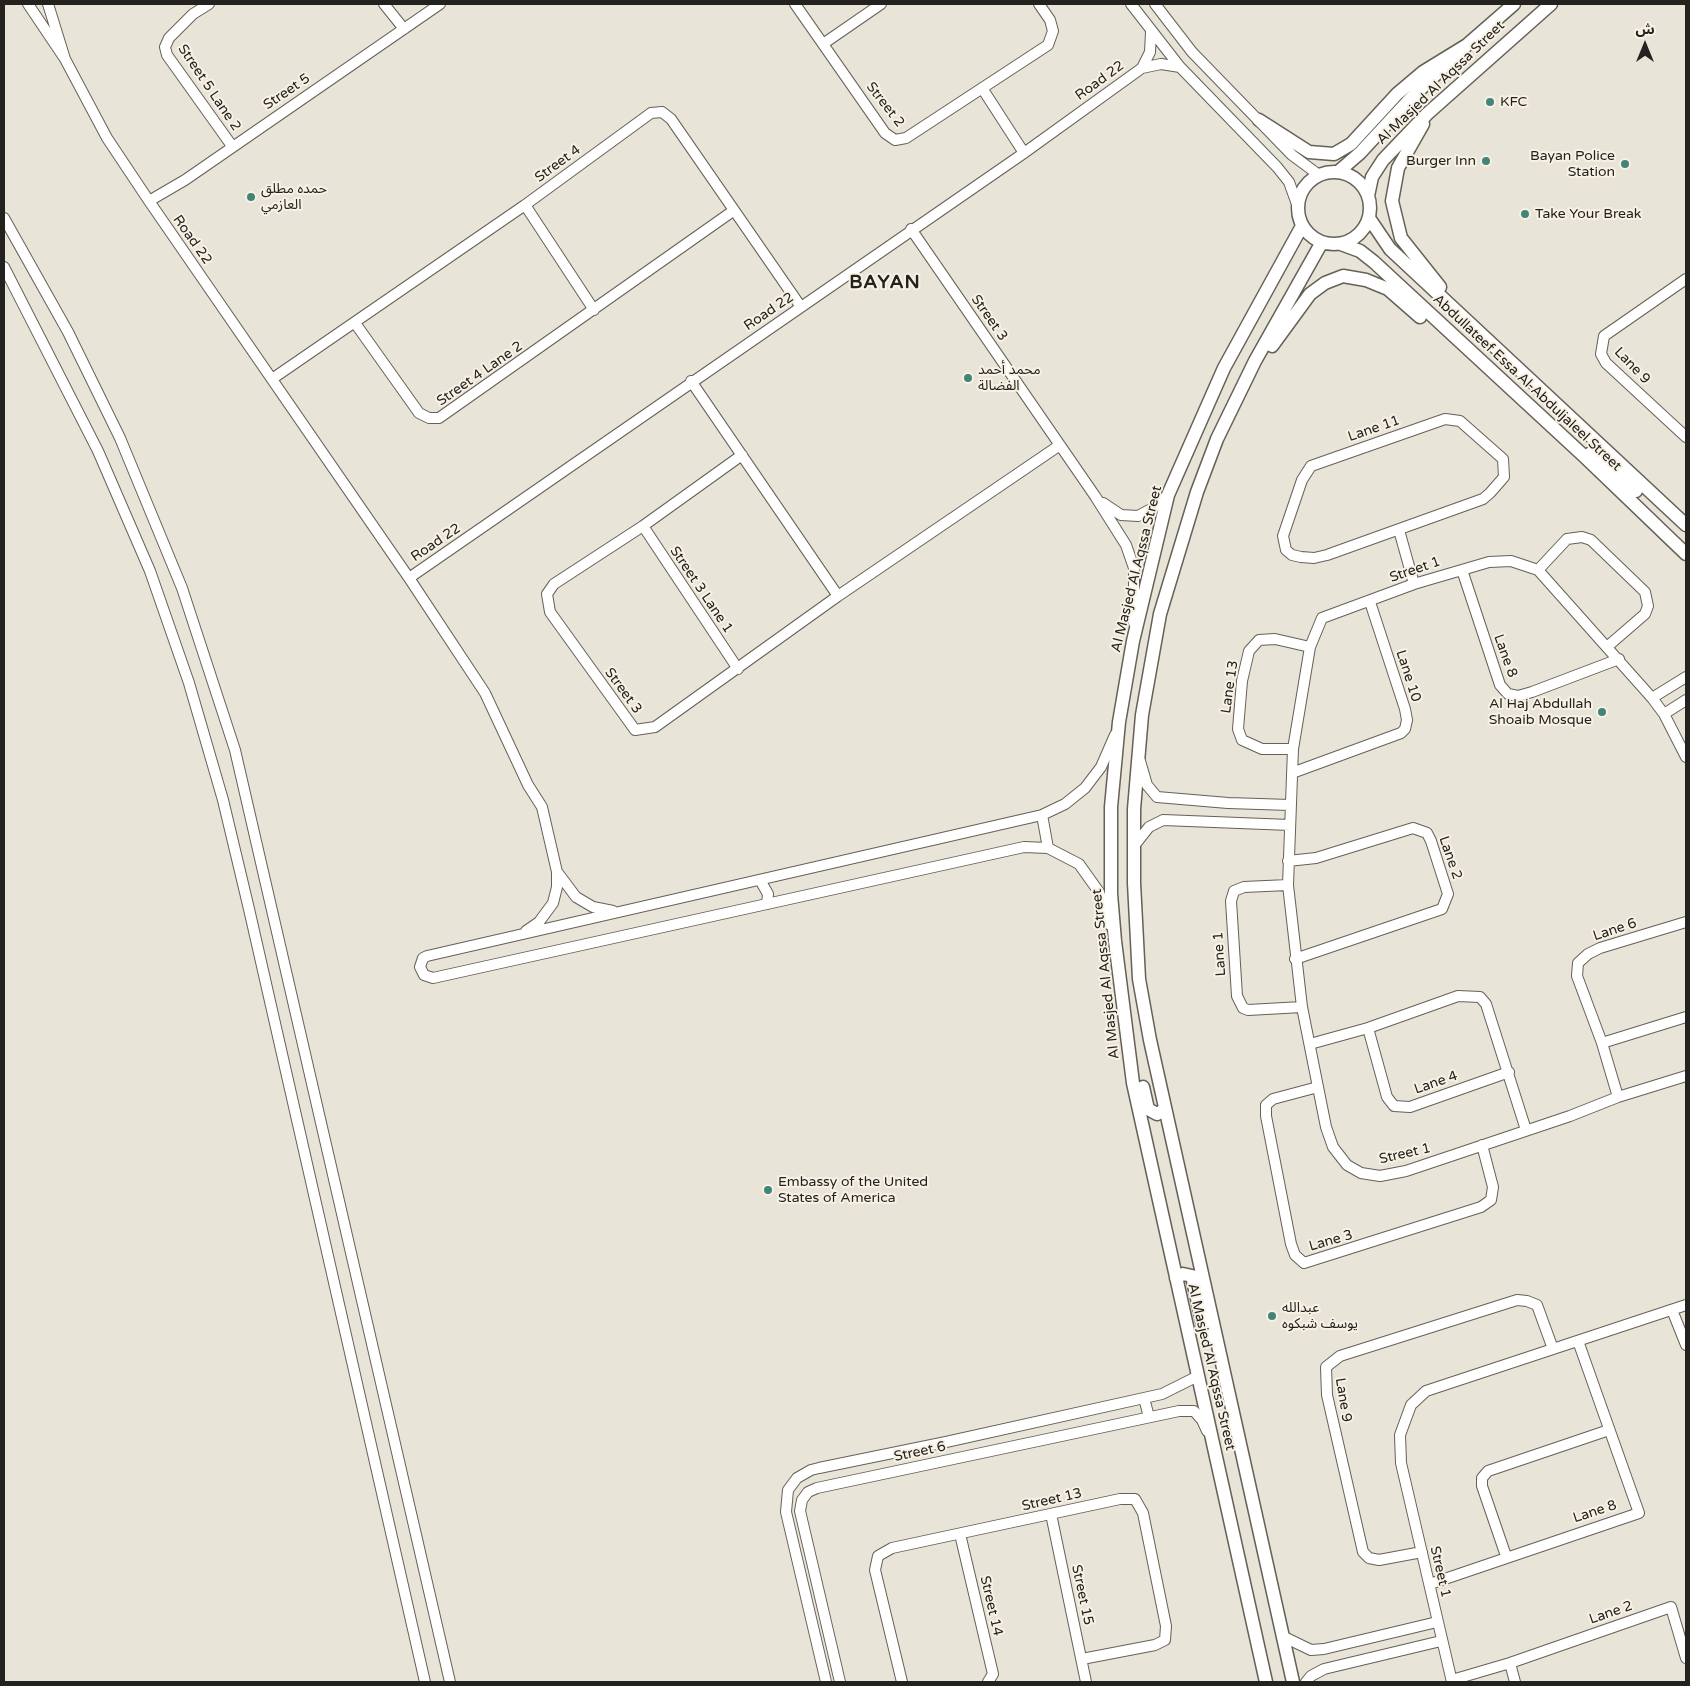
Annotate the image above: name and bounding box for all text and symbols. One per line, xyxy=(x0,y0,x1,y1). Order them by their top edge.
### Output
street label: Al Masjed Al Aqssa Street xyxy=(1374,18,1508,148)
north arrow xyxy=(1620,20,1670,70)
text: ش xyxy=(1635,21,1655,38)
street label: Street 5 Lane 2 xyxy=(174,41,244,135)
street label: Road 22 xyxy=(1072,58,1128,104)
street label: Street 5 xyxy=(261,70,313,114)
street label: Street 2 xyxy=(862,79,908,131)
place label: KFC xyxy=(1500,94,1527,110)
marker: KFC xyxy=(1484,96,1496,108)
street label: Street 4 xyxy=(532,142,584,186)
place label: Bayan Police Station xyxy=(1530,148,1615,180)
place label: Burger Inn xyxy=(1406,153,1476,169)
marker: Burger Inn xyxy=(1480,155,1492,167)
marker: Bayan Police Station xyxy=(1619,158,1631,170)
place label: حمده مطلق العازمي xyxy=(261,181,327,213)
marker: حمده مطلق العازمي xyxy=(245,191,257,203)
place label: Take Your Break xyxy=(1535,206,1641,222)
marker: Take Your Break xyxy=(1519,208,1531,220)
street label: Road 22 xyxy=(169,212,215,268)
district label: BAYAN xyxy=(849,272,921,294)
street label: Road 22 xyxy=(741,289,797,335)
street label: Abdullateef Essa Al-Abduljaleel Street xyxy=(1429,291,1625,475)
street label: Street 3 xyxy=(967,292,1011,344)
street label: Street 4 Lane 2 xyxy=(434,338,526,410)
street label: Lane 9 xyxy=(1610,344,1654,388)
place label: محمد أحمد الفضالة xyxy=(978,362,1041,394)
marker: محمد أحمد الفضالة xyxy=(962,372,974,384)
street label: Lane 11 xyxy=(1346,412,1402,446)
street label: Al Masjed Al Aqssa Street xyxy=(1108,484,1166,654)
street label: Road 22 xyxy=(408,520,464,566)
street label: Street 3 Lane 1 xyxy=(666,543,736,637)
street label: Street 1 xyxy=(1387,554,1443,586)
street label: Lane 8 xyxy=(1489,632,1521,680)
street label: Lane 10 xyxy=(1392,648,1424,704)
street label: Lane 13 xyxy=(1218,659,1242,715)
street label: Street 3 xyxy=(601,665,645,717)
place label: Al Haj Abdullah Shoaib Mosque xyxy=(1489,696,1592,729)
marker: Al Haj Abdullah Shoaib Mosque xyxy=(1596,706,1608,718)
street label: Lane 2 xyxy=(1435,834,1465,882)
street label: Al Masjed Al Aqssa Street xyxy=(1089,888,1123,1060)
street label: Lane 6 xyxy=(1591,915,1639,945)
street label: Lane 1 xyxy=(1210,931,1230,977)
street label: Lane 4 xyxy=(1412,1068,1460,1098)
street label: Street 1 xyxy=(1378,1140,1432,1168)
place label: Embassy of the United States of America xyxy=(778,1174,928,1206)
marker: Embassy of the United States of America xyxy=(762,1184,774,1196)
street label: Lane 3 xyxy=(1307,1227,1355,1255)
street label: Al Masjed Al Aqssa Street xyxy=(1184,1282,1238,1452)
place label: عبدالله يوسف شبكوه xyxy=(1282,1300,1358,1332)
marker: عبدالله يوسف شبكوه xyxy=(1266,1310,1278,1322)
street label: Lane 9 xyxy=(1331,1377,1355,1423)
street label: Street 6 xyxy=(893,1438,947,1466)
street label: Street 13 xyxy=(1020,1485,1084,1515)
street label: Lane 8 xyxy=(1571,1497,1619,1527)
street label: Street 1 xyxy=(1426,1545,1454,1599)
street label: Street 15 xyxy=(1067,1563,1097,1627)
street label: Street 14 xyxy=(976,1574,1006,1638)
street label: Lane 2 xyxy=(1587,1598,1635,1628)

